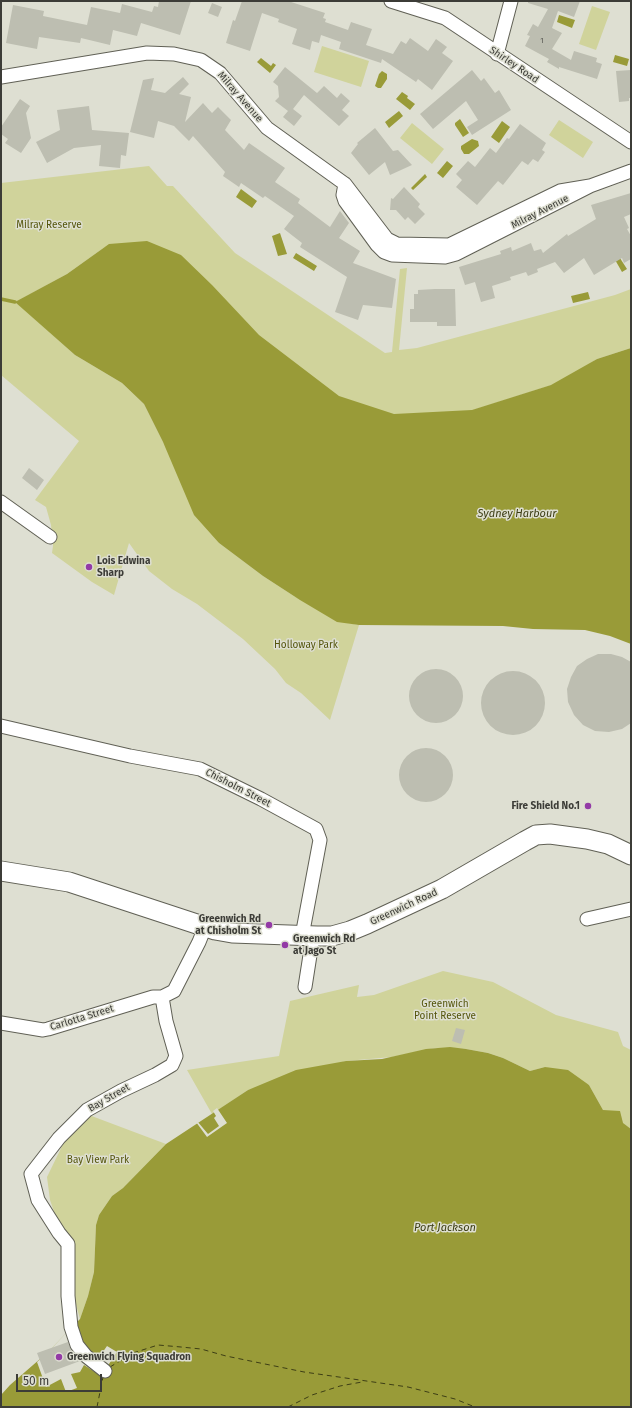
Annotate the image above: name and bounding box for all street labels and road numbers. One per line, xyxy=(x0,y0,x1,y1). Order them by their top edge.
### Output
street label: Shirley Road xyxy=(487,44,541,86)
street label: Milray Avenue xyxy=(215,69,265,125)
street label: Milray Avenue xyxy=(509,192,571,232)
street label: Chisholm Street xyxy=(203,766,273,810)
street label: Greenwich Road xyxy=(368,886,440,928)
street label: Carlotta Street xyxy=(49,1003,115,1033)
street label: Bay Street xyxy=(86,1081,132,1115)

